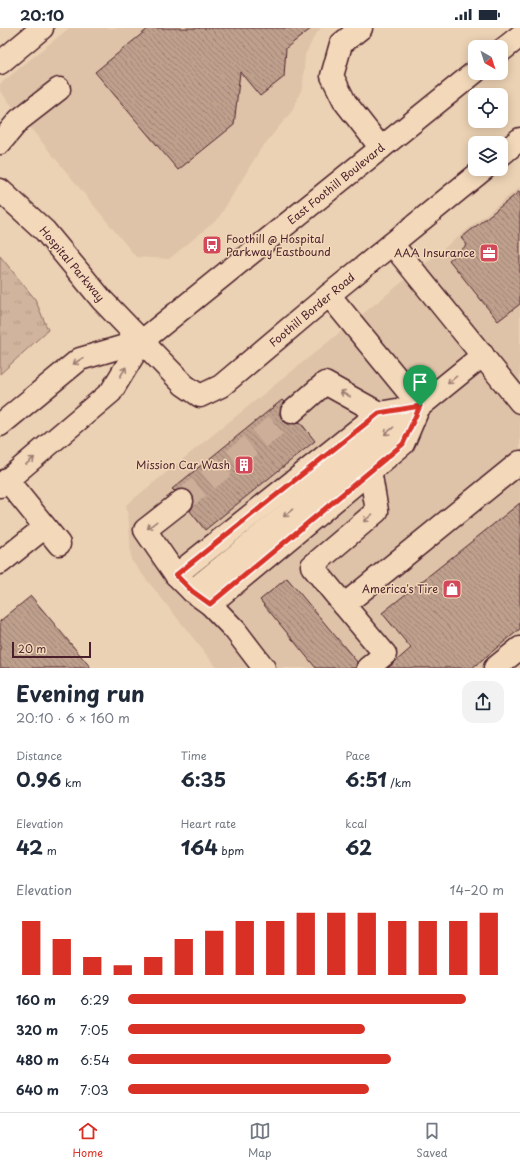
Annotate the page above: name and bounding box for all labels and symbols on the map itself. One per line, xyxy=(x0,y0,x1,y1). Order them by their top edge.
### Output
north arrow xyxy=(468,40,508,80)
street label: East Foothill Boulevard xyxy=(283,139,388,228)
street label: Hospital Parkway xyxy=(36,222,109,305)
place label: Foothill @ Hospital Parkway Eastbound xyxy=(226,230,331,260)
bus stop icon: Foothill @ Hospital Parkway Eastbound xyxy=(201,234,223,256)
office icon: AAA Insurance xyxy=(478,242,500,264)
place label: AAA Insurance xyxy=(394,244,475,261)
street label: Foothill Border Road xyxy=(265,269,358,351)
one-way arrow xyxy=(73,357,84,366)
pin xyxy=(403,365,437,406)
one-way arrow xyxy=(119,367,127,378)
one-way arrow xyxy=(447,375,458,384)
one-way arrow xyxy=(339,390,351,397)
one-way arrow xyxy=(384,426,395,435)
building icon: Mission Car Wash xyxy=(233,454,255,476)
place label: Mission Car Wash xyxy=(136,456,230,473)
one-way arrow xyxy=(24,457,35,466)
one-way arrow xyxy=(283,508,294,517)
one-way arrow xyxy=(363,514,373,523)
one-way arrow xyxy=(146,521,157,530)
shop icon: America's Tire xyxy=(441,578,463,600)
place label: America's Tire xyxy=(362,580,438,597)
scale bar xyxy=(12,640,91,659)

